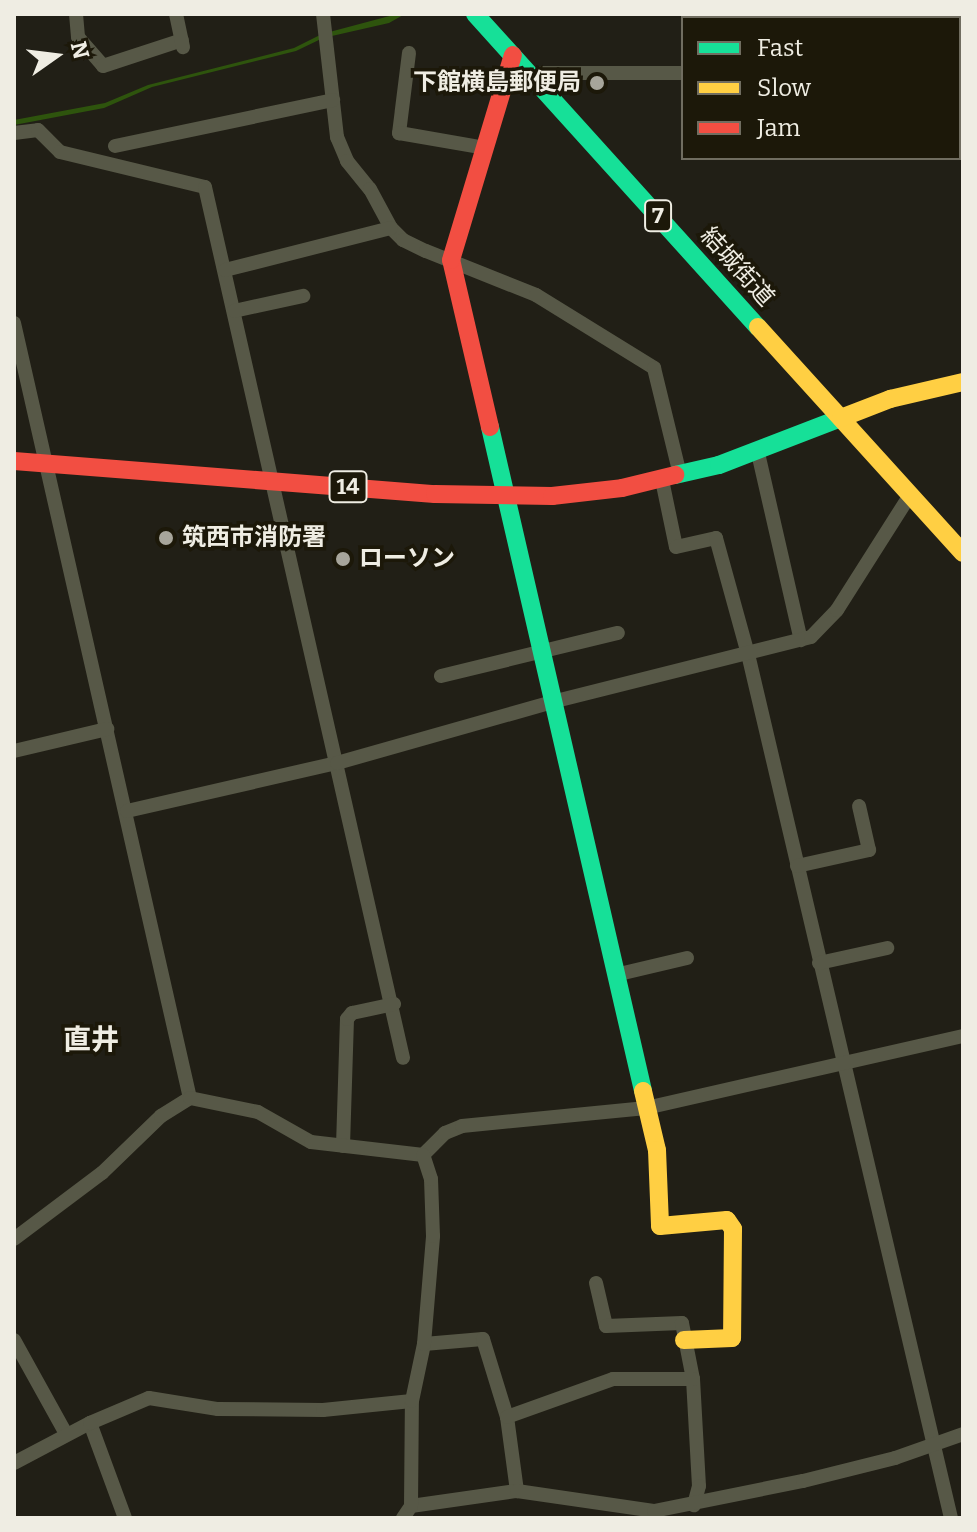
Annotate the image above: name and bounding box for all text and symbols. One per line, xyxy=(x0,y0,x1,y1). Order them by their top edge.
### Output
north arrow xyxy=(16,16,96,96)
legend xyxy=(681,16,961,160)
text: Fast xyxy=(757,34,803,62)
text: N xyxy=(65,39,95,62)
place label: 下館横島郵便局 xyxy=(413,69,581,97)
marker: 下館横島郵便局 xyxy=(588,74,606,92)
text: Slow xyxy=(757,74,811,102)
text: Jam xyxy=(757,114,800,142)
road number: 7 xyxy=(644,198,672,234)
street label: 結城街道 xyxy=(694,222,780,312)
road number: 14 xyxy=(328,469,368,505)
place label: 筑西市消防署 xyxy=(182,524,326,552)
marker: 筑西市消防署 xyxy=(157,529,175,547)
place label: ローソン xyxy=(359,545,455,573)
marker: ローソン xyxy=(334,550,352,568)
district label: 直井 xyxy=(63,1023,119,1057)

